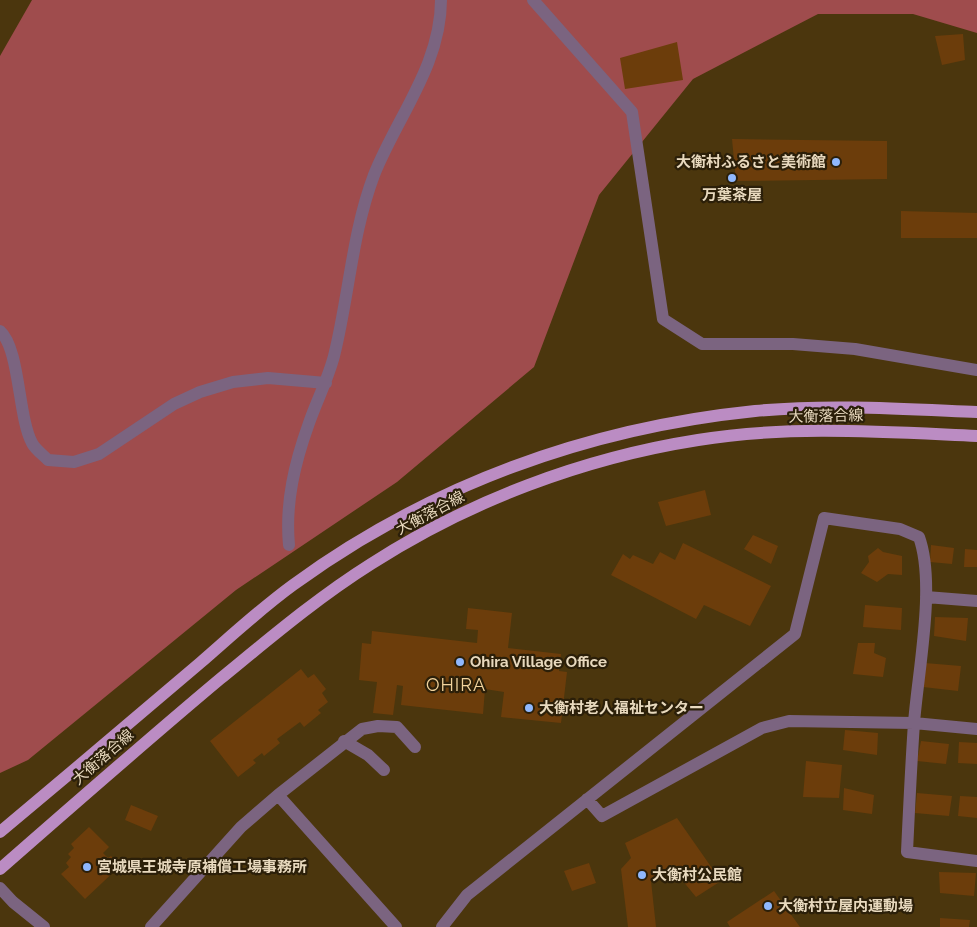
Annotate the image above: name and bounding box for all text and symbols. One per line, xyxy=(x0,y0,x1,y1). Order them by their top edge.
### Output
place label: 大衡村ふるさと美術館 xyxy=(676,153,826,171)
marker: 大衡村ふるさと美術館 xyxy=(830,156,842,168)
marker: 万葉茶屋 xyxy=(726,172,738,184)
place label: 万葉茶屋 xyxy=(702,186,762,204)
street label: 大衡落合線 xyxy=(788,406,864,426)
street label: 大衡落合線 xyxy=(393,487,467,539)
place label: Ohira Village Office xyxy=(470,653,607,671)
marker: Ohira Village Office xyxy=(454,656,466,668)
district label: OHIRA xyxy=(426,674,486,695)
place label: 大衡村老人福祉センター xyxy=(539,699,704,717)
marker: 大衡村老人福祉センター xyxy=(523,702,535,714)
street label: 大衡落合線 xyxy=(69,726,137,788)
place label: 宮城県王城寺原補償工場事務所 xyxy=(97,858,307,876)
marker: 宮城県王城寺原補償工場事務所 xyxy=(81,861,93,873)
place label: 大衡村公民館 xyxy=(652,866,742,884)
marker: 大衡村公民館 xyxy=(636,869,648,881)
place label: 大衡村立屋内運動場 xyxy=(778,897,913,915)
marker: 大衡村立屋内運動場 xyxy=(762,900,774,912)

